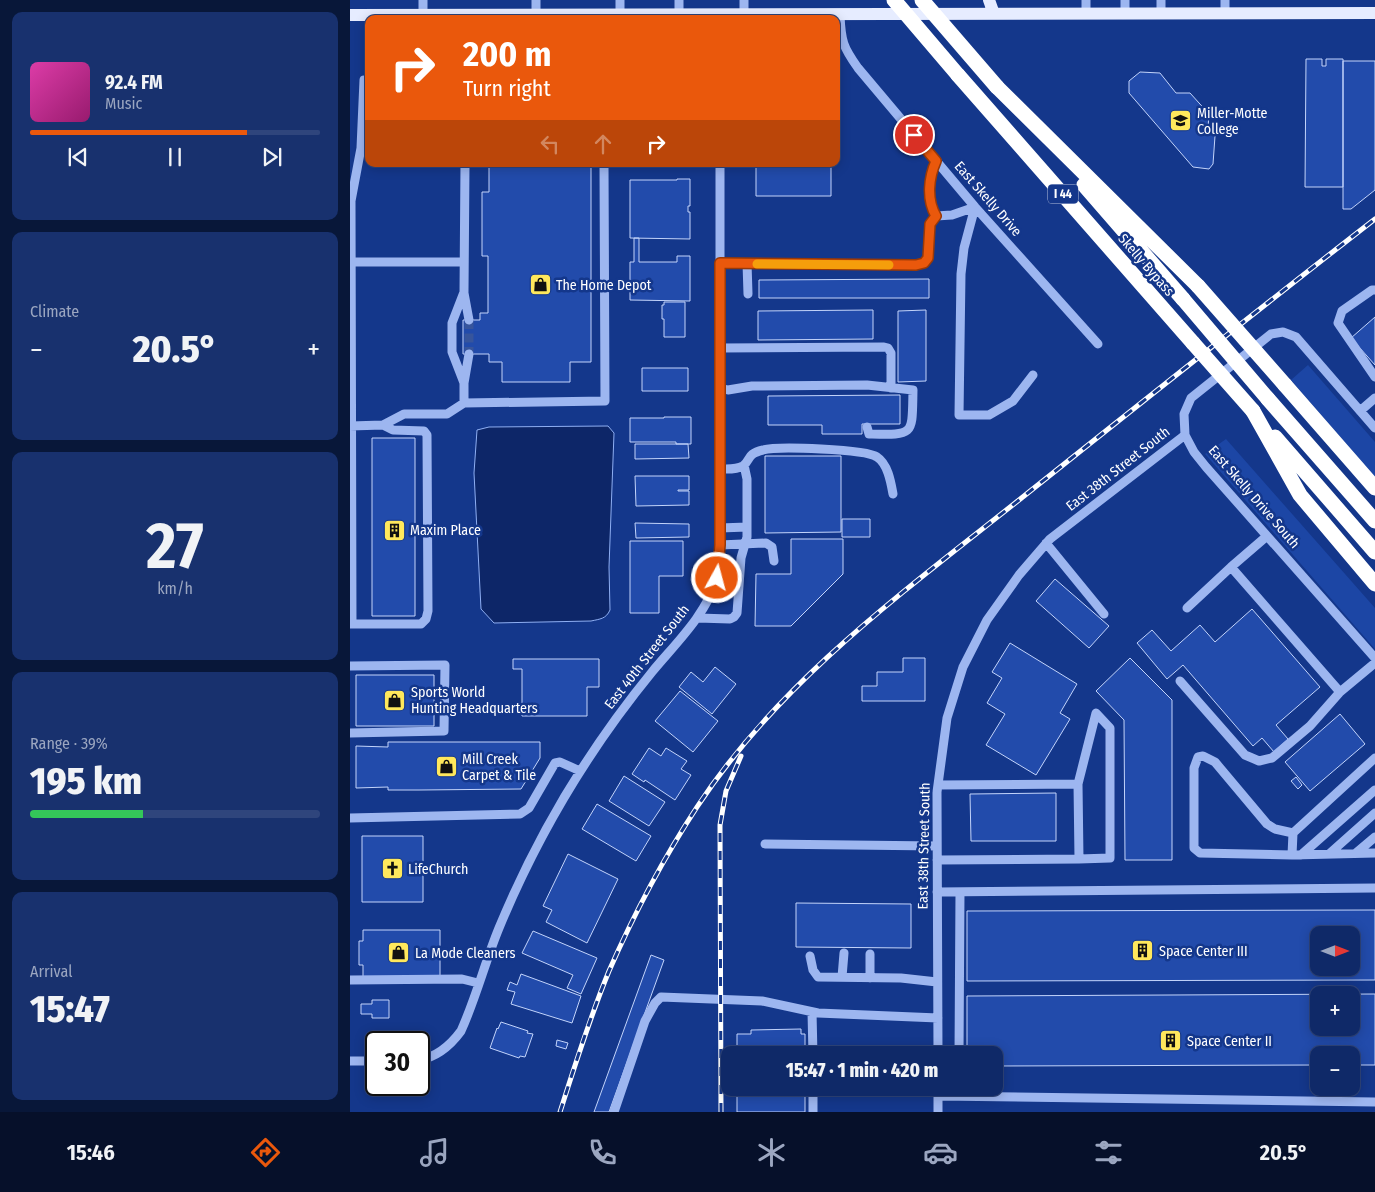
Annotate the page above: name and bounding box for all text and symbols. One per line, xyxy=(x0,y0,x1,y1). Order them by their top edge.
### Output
text: 200 m xyxy=(463,33,551,75)
icon: right xyxy=(380,35,445,100)
text: 92.4 FM xyxy=(105,71,163,94)
text: Turn right xyxy=(463,75,551,102)
text: Music xyxy=(105,94,142,113)
place label: Miller-Motte College xyxy=(1197,105,1268,138)
school or university icon: Miller-Motte College xyxy=(1169,109,1193,133)
pin xyxy=(893,114,935,156)
icon: arrive xyxy=(900,121,928,149)
icon: left xyxy=(536,130,564,158)
icon: ahead xyxy=(589,130,617,158)
icon: right xyxy=(642,130,670,158)
icon: previous xyxy=(64,143,92,171)
icon: pause xyxy=(161,143,189,171)
icon: next xyxy=(258,143,286,171)
street label: East Skelly Drive xyxy=(951,158,1025,240)
road number: I 44 xyxy=(1048,184,1078,203)
street label: Skelly Bypass xyxy=(1114,230,1178,300)
shop icon: The Home Depot xyxy=(528,273,552,297)
place label: The Home Depot xyxy=(556,277,652,294)
text: Climate xyxy=(30,302,79,321)
text: 20.5° xyxy=(133,326,217,372)
text: − xyxy=(30,333,43,366)
text: + xyxy=(307,333,320,366)
street label: East 38th Street South xyxy=(1063,423,1173,515)
street label: East Skelly Drive South xyxy=(1205,442,1303,552)
text: 27 xyxy=(146,507,204,585)
building icon: Maxim Place xyxy=(382,518,406,542)
place label: Maxim Place xyxy=(410,522,481,539)
position arrow xyxy=(690,551,742,603)
text: km/h xyxy=(157,579,193,598)
street label: East 40th Street South xyxy=(601,601,693,713)
place label: Sports World Hunting Headquarters xyxy=(411,684,538,717)
shop icon: Sports World Hunting Headquarters xyxy=(383,688,407,712)
text: Range · 39% xyxy=(30,734,108,753)
place label: Mill Creek Carpet & Tile xyxy=(462,751,536,784)
shop icon: Mill Creek Carpet & Tile xyxy=(434,755,458,779)
text: 195 km xyxy=(30,758,142,804)
street label: East 38th Street South xyxy=(914,782,934,910)
church icon: LifeChurch xyxy=(380,857,404,881)
place label: LifeChurch xyxy=(408,861,468,878)
north arrow xyxy=(1310,926,1360,976)
map controls xyxy=(1310,926,1360,1096)
building icon: Space Center III xyxy=(1131,939,1155,963)
shop icon: La Mode Cleaners xyxy=(387,941,411,965)
place label: Space Center III xyxy=(1159,943,1248,960)
place label: La Mode Cleaners xyxy=(415,945,516,962)
text: Arrival xyxy=(30,962,72,981)
text: 15:47 xyxy=(30,986,110,1032)
button: + xyxy=(1310,986,1360,1036)
building icon: Space Center II xyxy=(1159,1029,1183,1053)
speed limit sign: 30 xyxy=(365,1031,430,1096)
place label: Space Center II xyxy=(1187,1033,1272,1050)
button: − xyxy=(1310,1046,1360,1096)
text: 15:47 · 1 min · 420 m xyxy=(786,1059,938,1082)
icon: directions xyxy=(248,1135,283,1170)
icon: music xyxy=(417,1135,452,1170)
icon: phone xyxy=(585,1135,620,1170)
icon: climate xyxy=(754,1135,789,1170)
icon: car xyxy=(923,1135,958,1170)
icon: filters xyxy=(1091,1135,1126,1170)
text: 15:46 xyxy=(67,1139,115,1166)
text: 20.5° xyxy=(1260,1139,1308,1166)

